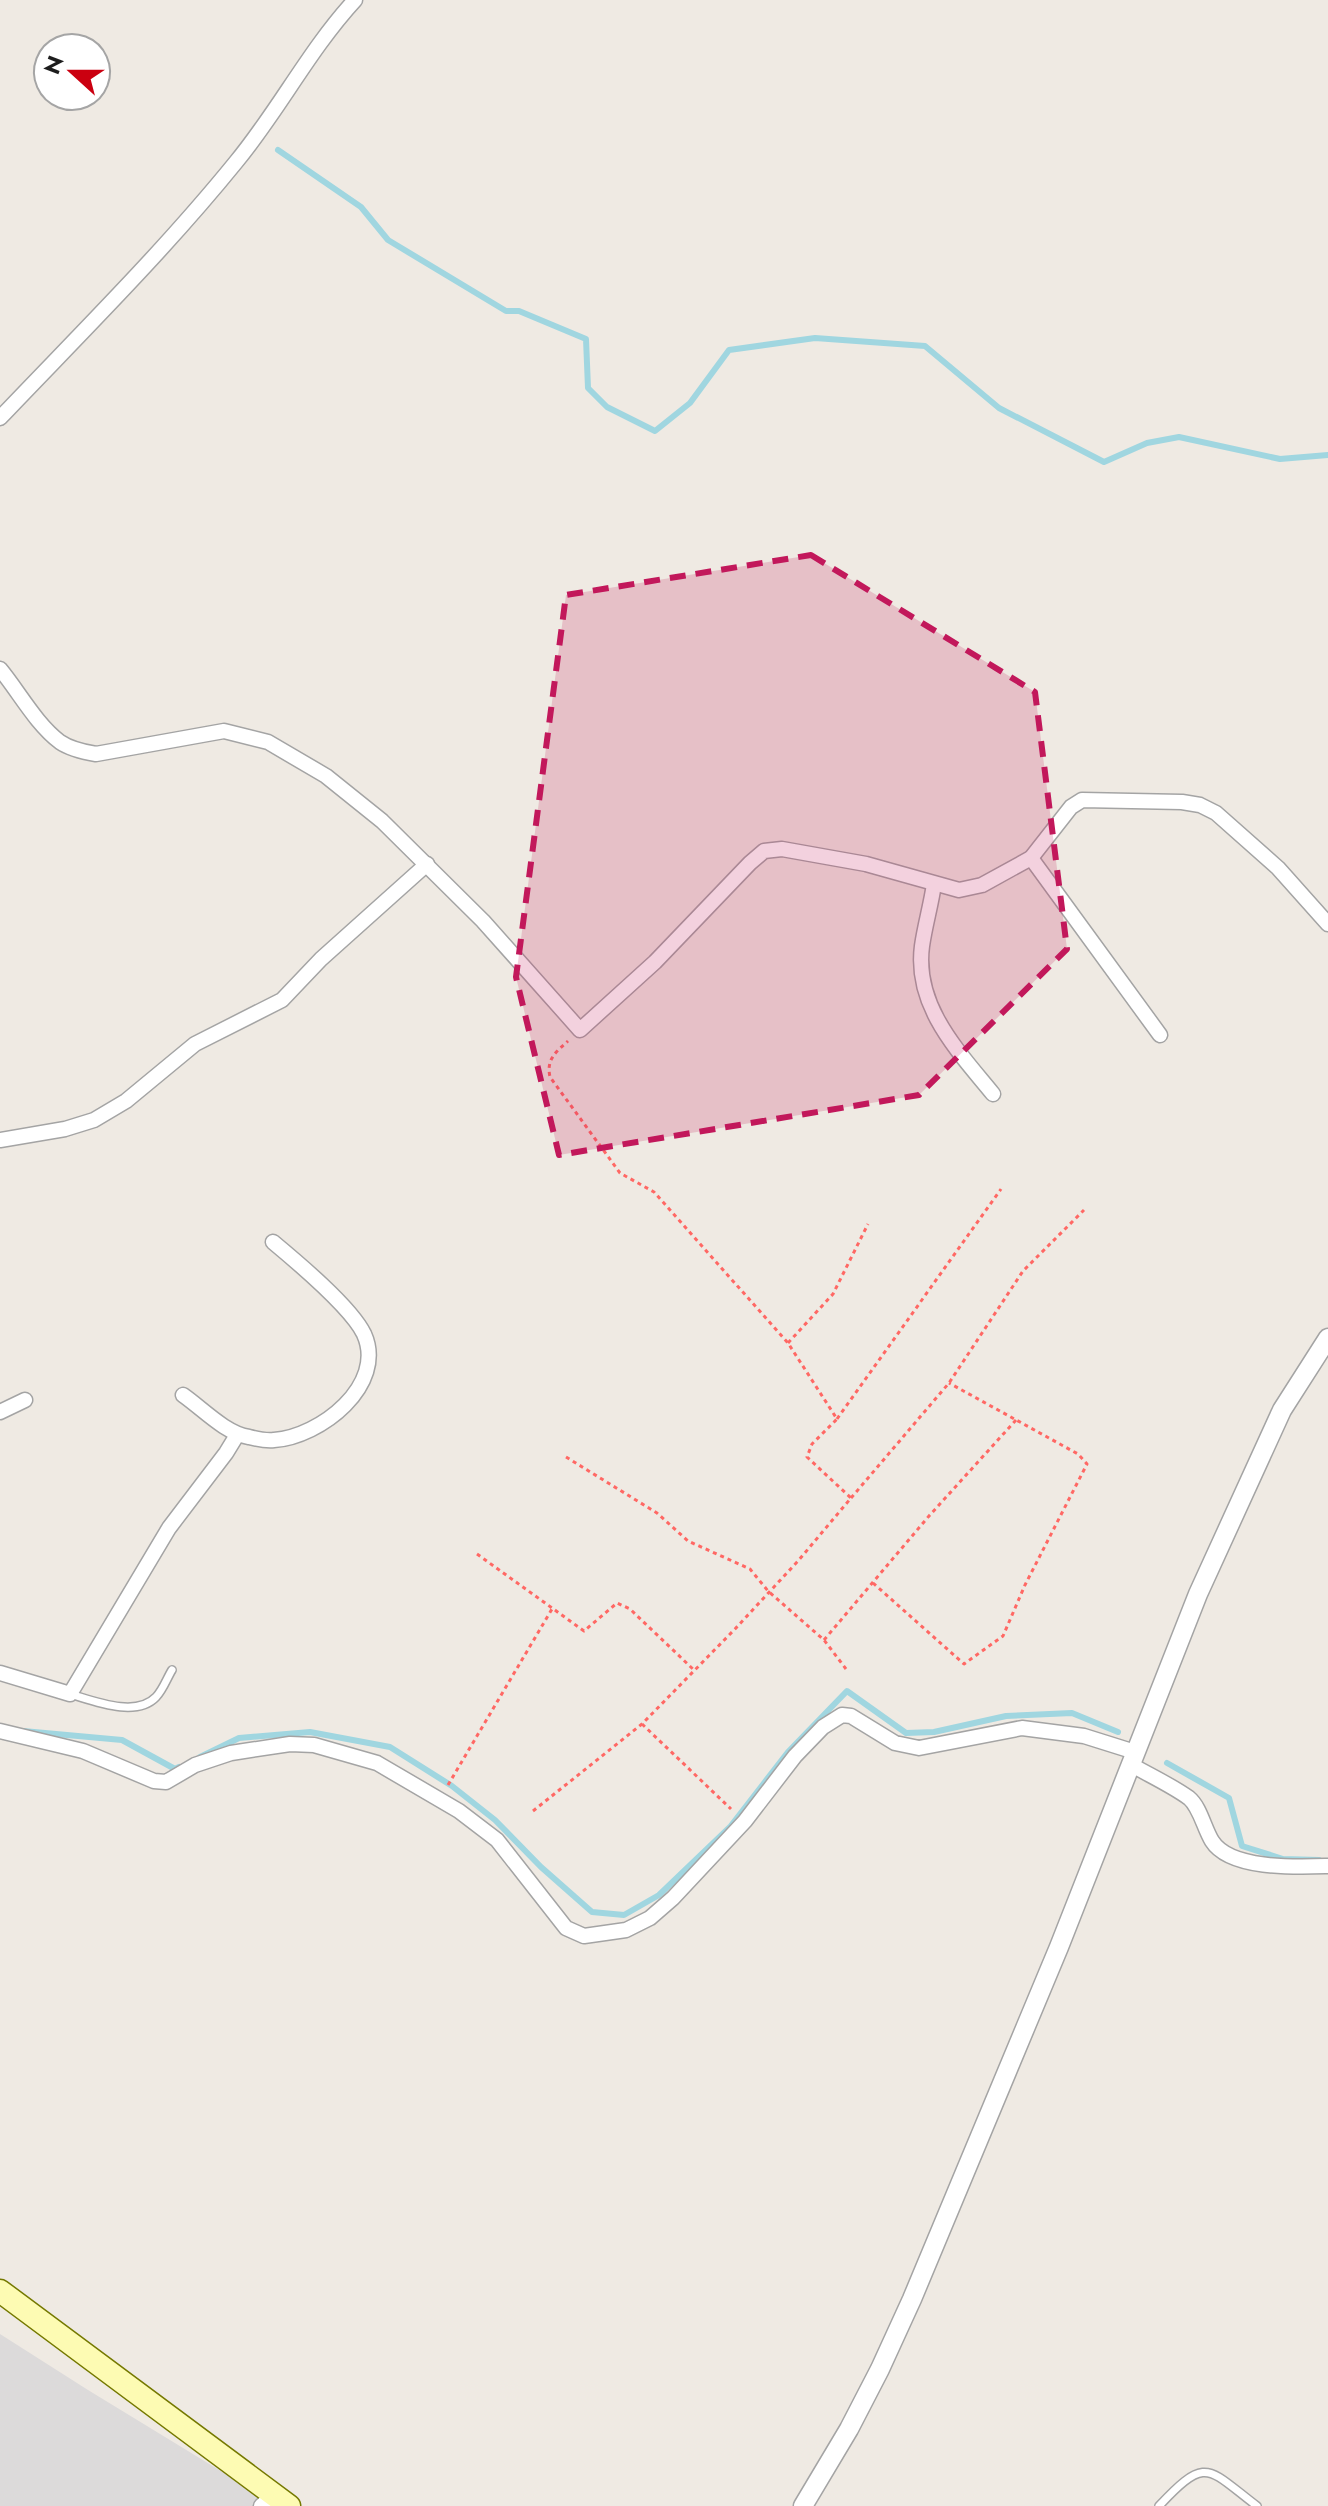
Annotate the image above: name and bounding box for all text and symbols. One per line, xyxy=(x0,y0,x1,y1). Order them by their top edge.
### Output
north arrow xyxy=(32,32,112,112)
text: N xyxy=(35,51,71,79)

